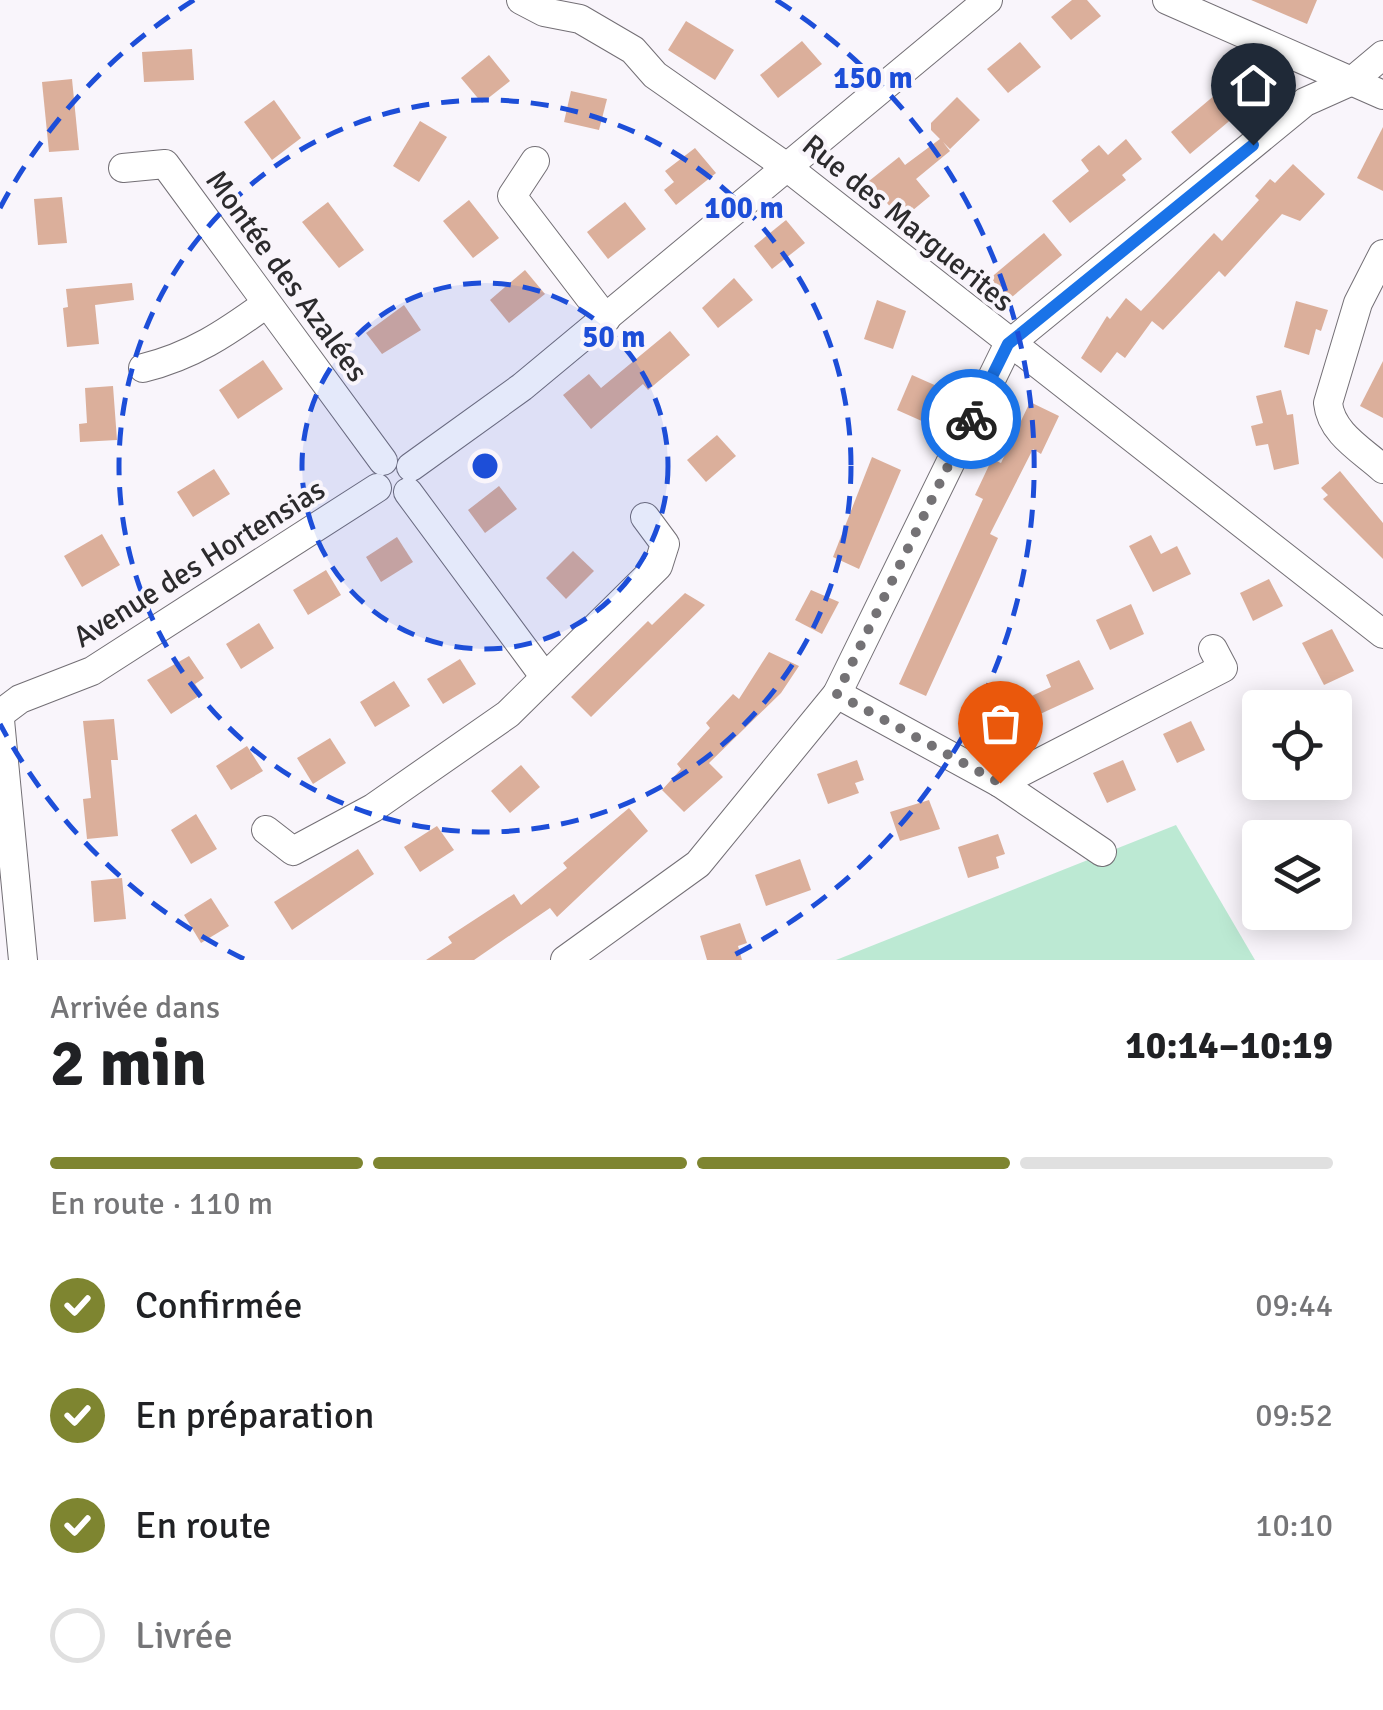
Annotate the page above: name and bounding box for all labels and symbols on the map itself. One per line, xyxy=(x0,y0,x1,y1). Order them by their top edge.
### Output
pin xyxy=(1211,43,1296,146)
text: 150 m xyxy=(833,60,913,97)
street label: Rue des Marguerites xyxy=(795,127,1021,320)
street label: Montée des Azalées xyxy=(197,163,376,389)
text: 100 m xyxy=(704,190,784,227)
text: 50 m xyxy=(582,319,646,356)
courier xyxy=(921,369,1021,469)
centre of rings xyxy=(467,448,503,484)
street label: Avenue des Hortensias xyxy=(67,471,332,656)
pin xyxy=(958,681,1043,784)

